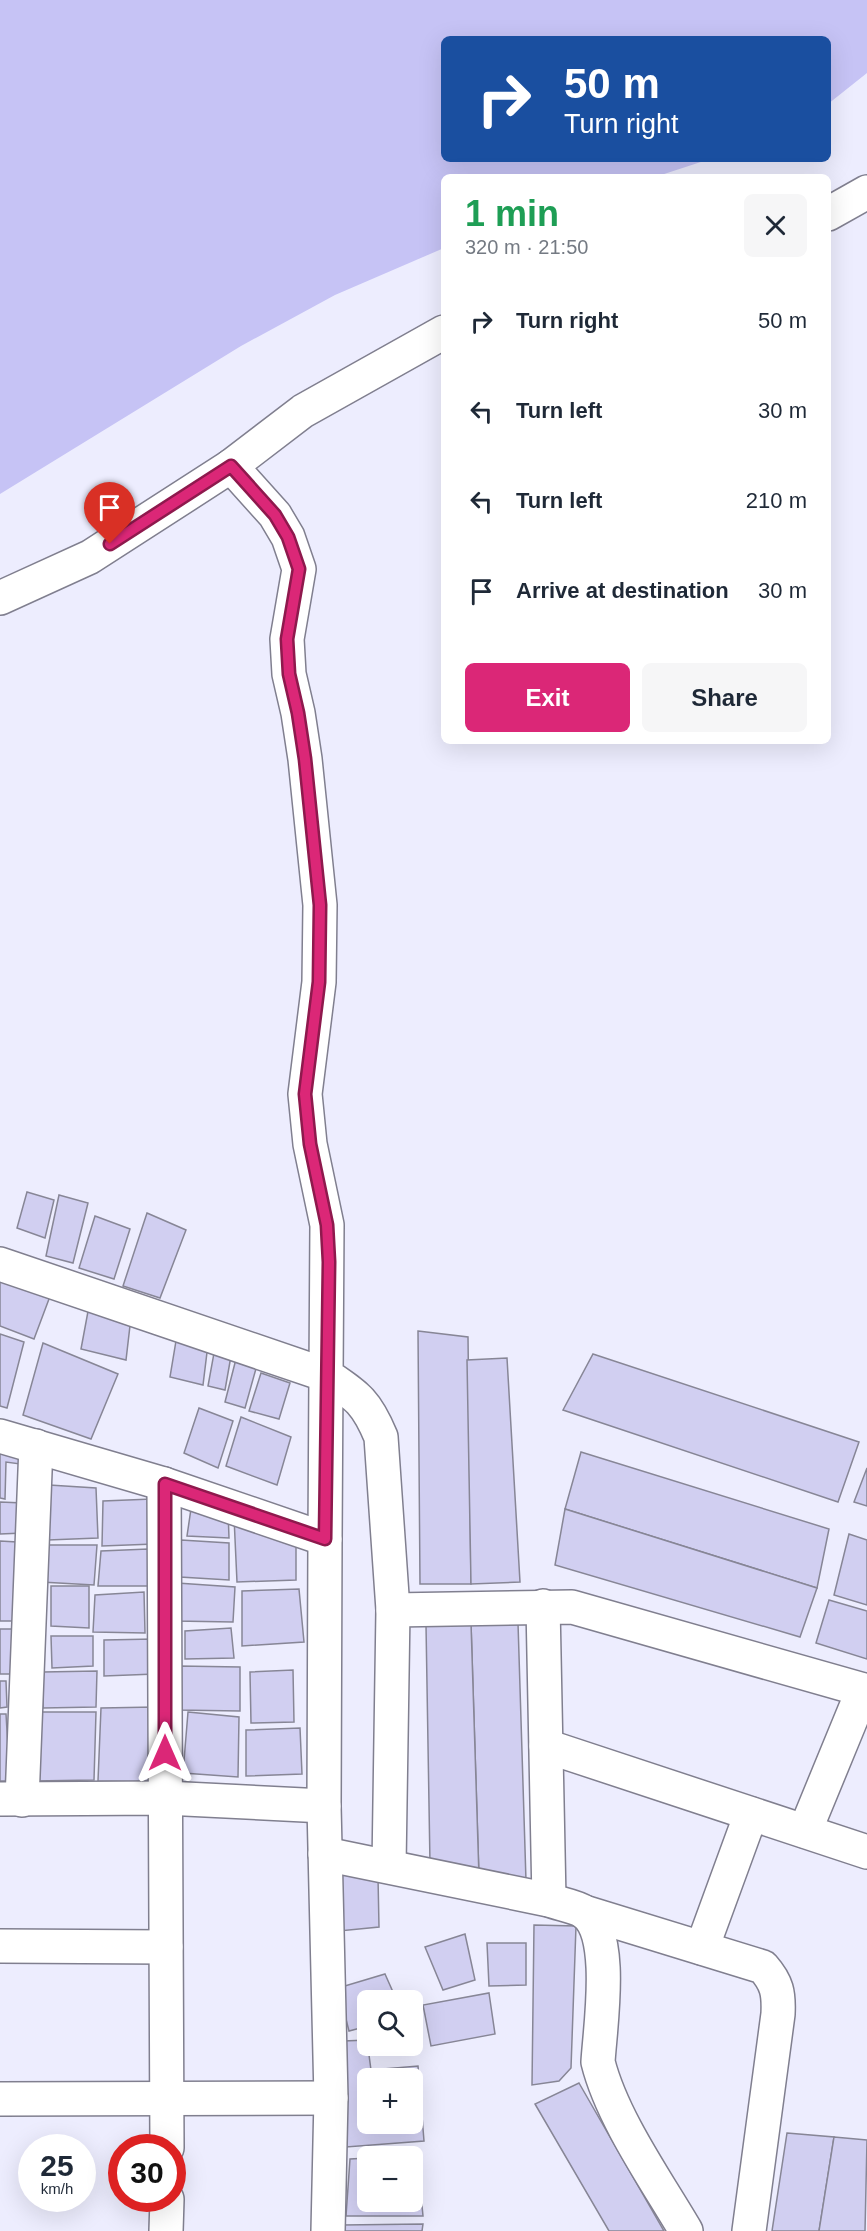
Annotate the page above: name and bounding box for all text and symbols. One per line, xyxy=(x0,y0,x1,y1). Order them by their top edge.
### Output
icon: right xyxy=(465,60,543,138)
text: 50 m xyxy=(564,60,660,107)
text: Turn right xyxy=(564,109,679,139)
text: 1 min xyxy=(465,193,559,234)
button: close xyxy=(744,194,807,257)
text: 320 m · 21:50 xyxy=(465,236,588,258)
icon: right xyxy=(465,305,498,338)
text: Turn right xyxy=(516,308,618,333)
text: 50 m xyxy=(758,308,807,333)
icon: left xyxy=(465,395,498,428)
text: Turn left xyxy=(516,398,602,423)
text: 30 m xyxy=(758,398,807,423)
pin xyxy=(84,482,135,544)
icon: left xyxy=(465,485,498,518)
text: Turn left xyxy=(516,488,602,513)
text: 210 m xyxy=(746,488,807,513)
icon: arrive xyxy=(93,491,126,524)
icon: arrive xyxy=(465,575,498,608)
text: Arrive at destination xyxy=(516,578,729,603)
text: 30 m xyxy=(758,578,807,603)
button: Exit xyxy=(465,663,630,732)
button: Share xyxy=(642,663,807,732)
position arrow xyxy=(133,1721,197,1785)
map controls xyxy=(357,1990,423,2212)
button: search xyxy=(357,1990,423,2056)
button: + xyxy=(357,2068,423,2134)
speed limit sign: 30 xyxy=(108,2134,186,2212)
button: − xyxy=(357,2146,423,2212)
text: 25 xyxy=(40,2149,74,2182)
text: km/h xyxy=(41,2180,73,2197)

